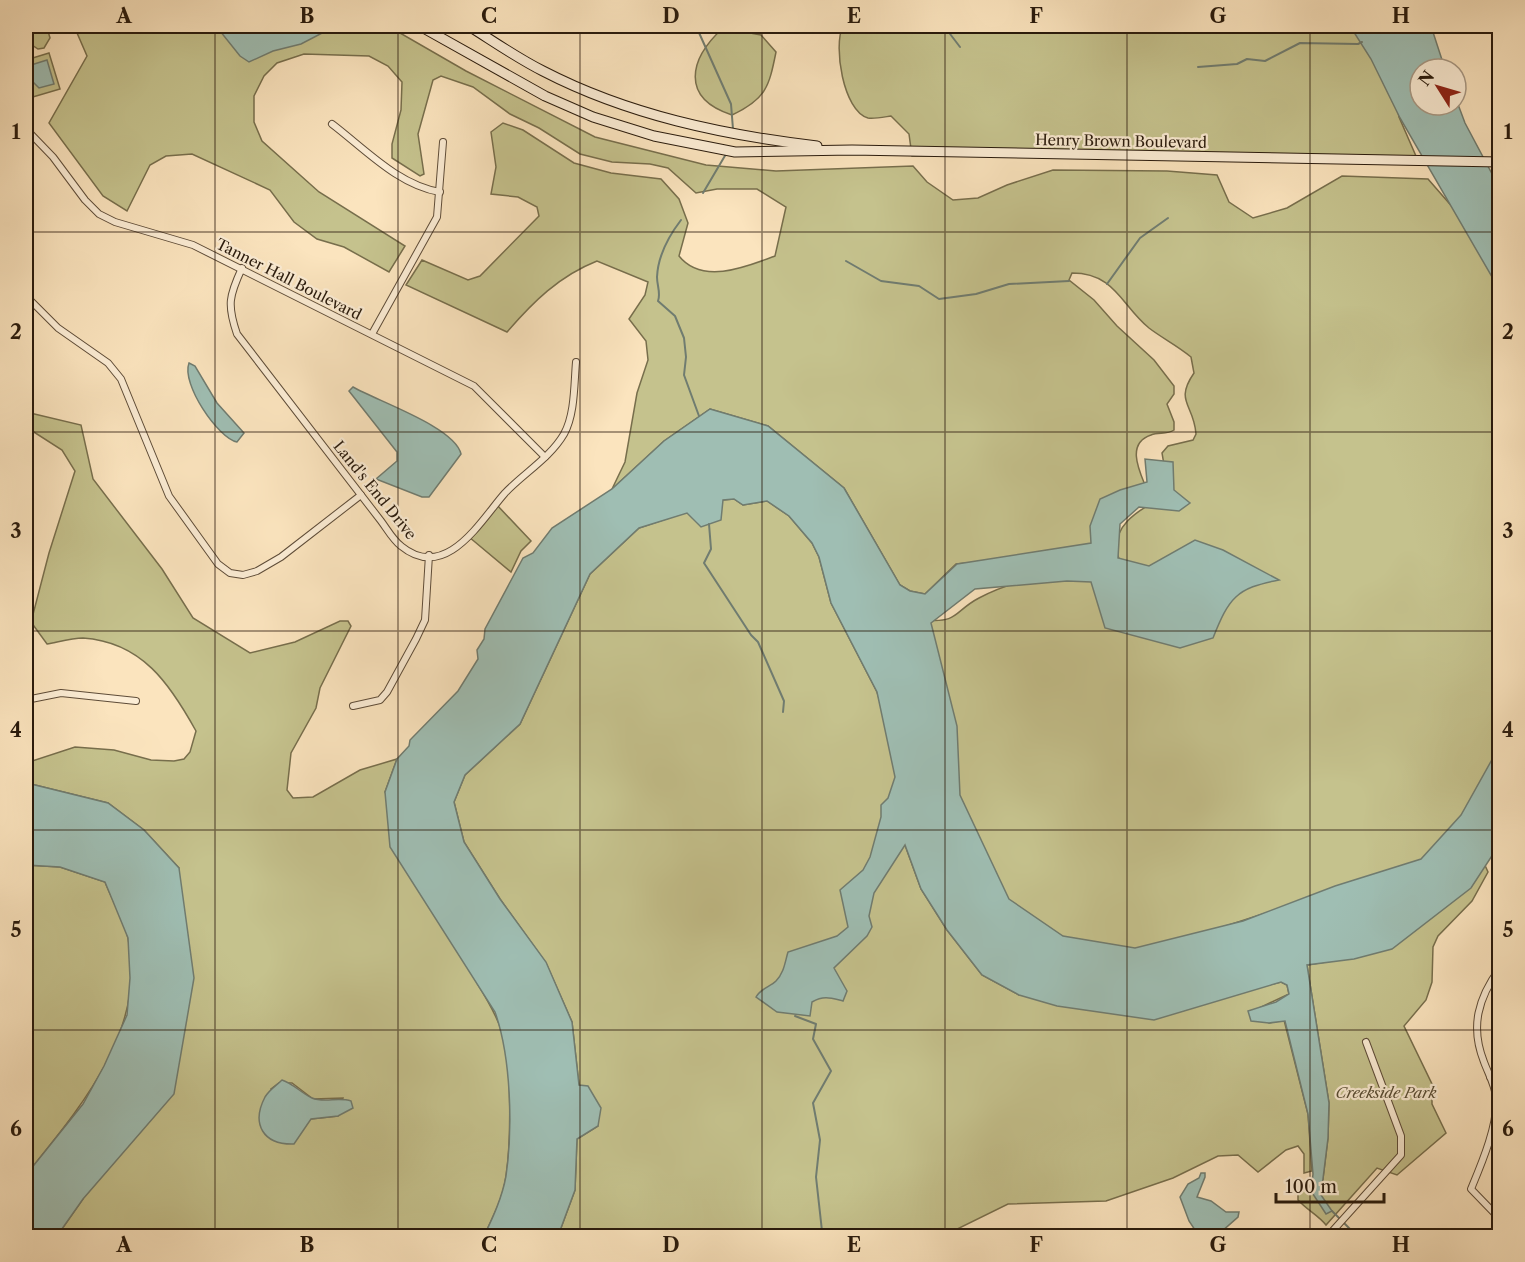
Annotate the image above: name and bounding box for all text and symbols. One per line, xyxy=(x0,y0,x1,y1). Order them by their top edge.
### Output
text: A xyxy=(115,4,132,28)
text: B xyxy=(300,4,315,28)
text: C xyxy=(481,4,497,28)
text: D xyxy=(662,4,680,28)
text: E xyxy=(847,4,861,28)
text: F xyxy=(1029,4,1043,28)
text: G xyxy=(1210,4,1227,28)
text: H xyxy=(1392,4,1410,28)
north arrow xyxy=(1408,57,1468,117)
text: N xyxy=(1414,66,1438,90)
text: 1 xyxy=(12,120,21,144)
text: 1 xyxy=(1504,120,1513,144)
street label: Henry Brown Boulevard xyxy=(1035,130,1207,152)
street label: Tanner Hall Boulevard xyxy=(213,234,365,324)
text: 2 xyxy=(10,320,22,344)
text: 2 xyxy=(1502,320,1514,344)
street label: Land's End Drive xyxy=(329,437,421,543)
text: 3 xyxy=(10,519,22,543)
text: 3 xyxy=(1502,519,1514,543)
text: 4 xyxy=(10,718,22,742)
text: 4 xyxy=(1502,718,1514,742)
text: 5 xyxy=(10,918,22,942)
text: 5 xyxy=(1502,918,1514,942)
park label: Creekside Park xyxy=(1335,1083,1437,1102)
text: 6 xyxy=(10,1117,22,1141)
text: 6 xyxy=(1502,1117,1514,1141)
scale bar xyxy=(1276,1166,1384,1204)
text: 100 m xyxy=(1285,1176,1337,1198)
text: A xyxy=(115,1233,132,1257)
text: B xyxy=(300,1233,315,1257)
text: C xyxy=(481,1233,497,1257)
text: D xyxy=(662,1233,680,1257)
text: E xyxy=(847,1233,861,1257)
text: F xyxy=(1029,1233,1043,1257)
text: G xyxy=(1210,1233,1227,1257)
text: H xyxy=(1392,1233,1410,1257)

